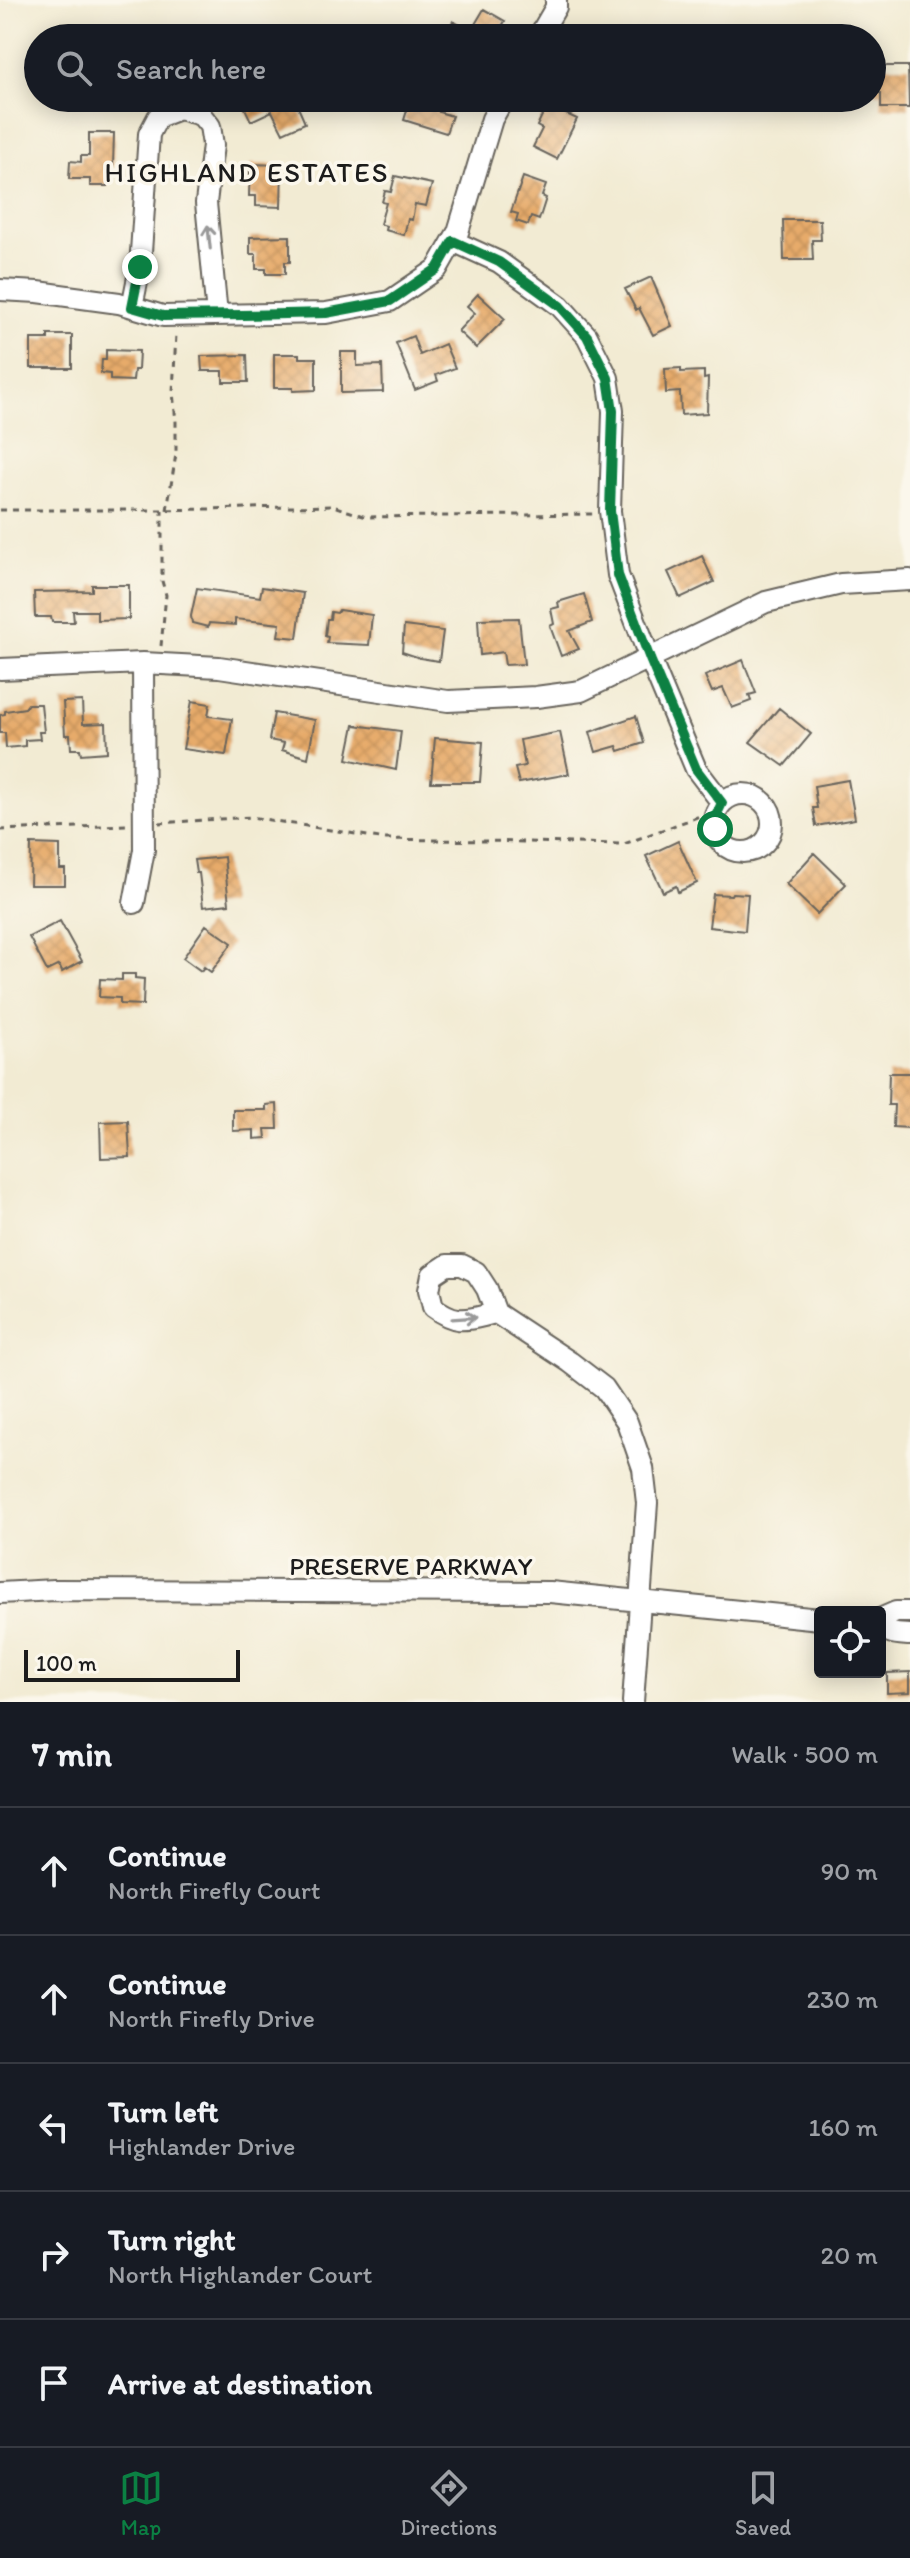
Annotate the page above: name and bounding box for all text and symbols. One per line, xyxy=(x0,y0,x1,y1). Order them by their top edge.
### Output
search box xyxy=(24,24,886,112)
icon: search xyxy=(52,46,96,90)
text: Search here xyxy=(116,50,266,87)
district label: HIGHLAND ESTATES xyxy=(105,155,389,189)
one-way arrow xyxy=(202,224,217,251)
route end xyxy=(122,249,158,285)
route start xyxy=(697,811,733,847)
one-way arrow xyxy=(450,1310,476,1325)
street label: PRESERVE PARKWAY xyxy=(289,1550,533,1582)
map controls xyxy=(814,1606,886,1678)
button: locate xyxy=(814,1606,886,1678)
scale bar xyxy=(24,1646,240,1682)
text: 100 m xyxy=(36,1650,97,1677)
text: 7 min xyxy=(32,1734,112,1775)
text: Walk · 500 m xyxy=(731,1738,878,1770)
text: Continue xyxy=(108,1837,227,1874)
icon: ahead xyxy=(32,1849,76,1893)
text: 90 m xyxy=(821,1855,878,1887)
text: North Firefly Court xyxy=(108,1874,321,1906)
text: Continue xyxy=(108,1965,227,2002)
icon: ahead xyxy=(32,1977,76,2021)
text: 230 m xyxy=(806,1983,878,2015)
text: North Firefly Drive xyxy=(108,2002,315,2034)
text: Turn left xyxy=(108,2093,219,2130)
icon: left xyxy=(32,2105,76,2149)
text: 160 m xyxy=(808,2111,878,2143)
text: Highlander Drive xyxy=(108,2130,295,2162)
text: Turn right xyxy=(108,2221,236,2258)
icon: right xyxy=(32,2233,76,2277)
text: 20 m xyxy=(821,2239,878,2271)
text: North Highlander Court xyxy=(108,2258,372,2290)
icon: arrive xyxy=(32,2361,76,2405)
text: Arrive at destination xyxy=(108,2365,372,2402)
tab: Map xyxy=(119,2466,163,2541)
tab: Directions xyxy=(401,2466,497,2541)
tab: Saved xyxy=(735,2466,791,2541)

